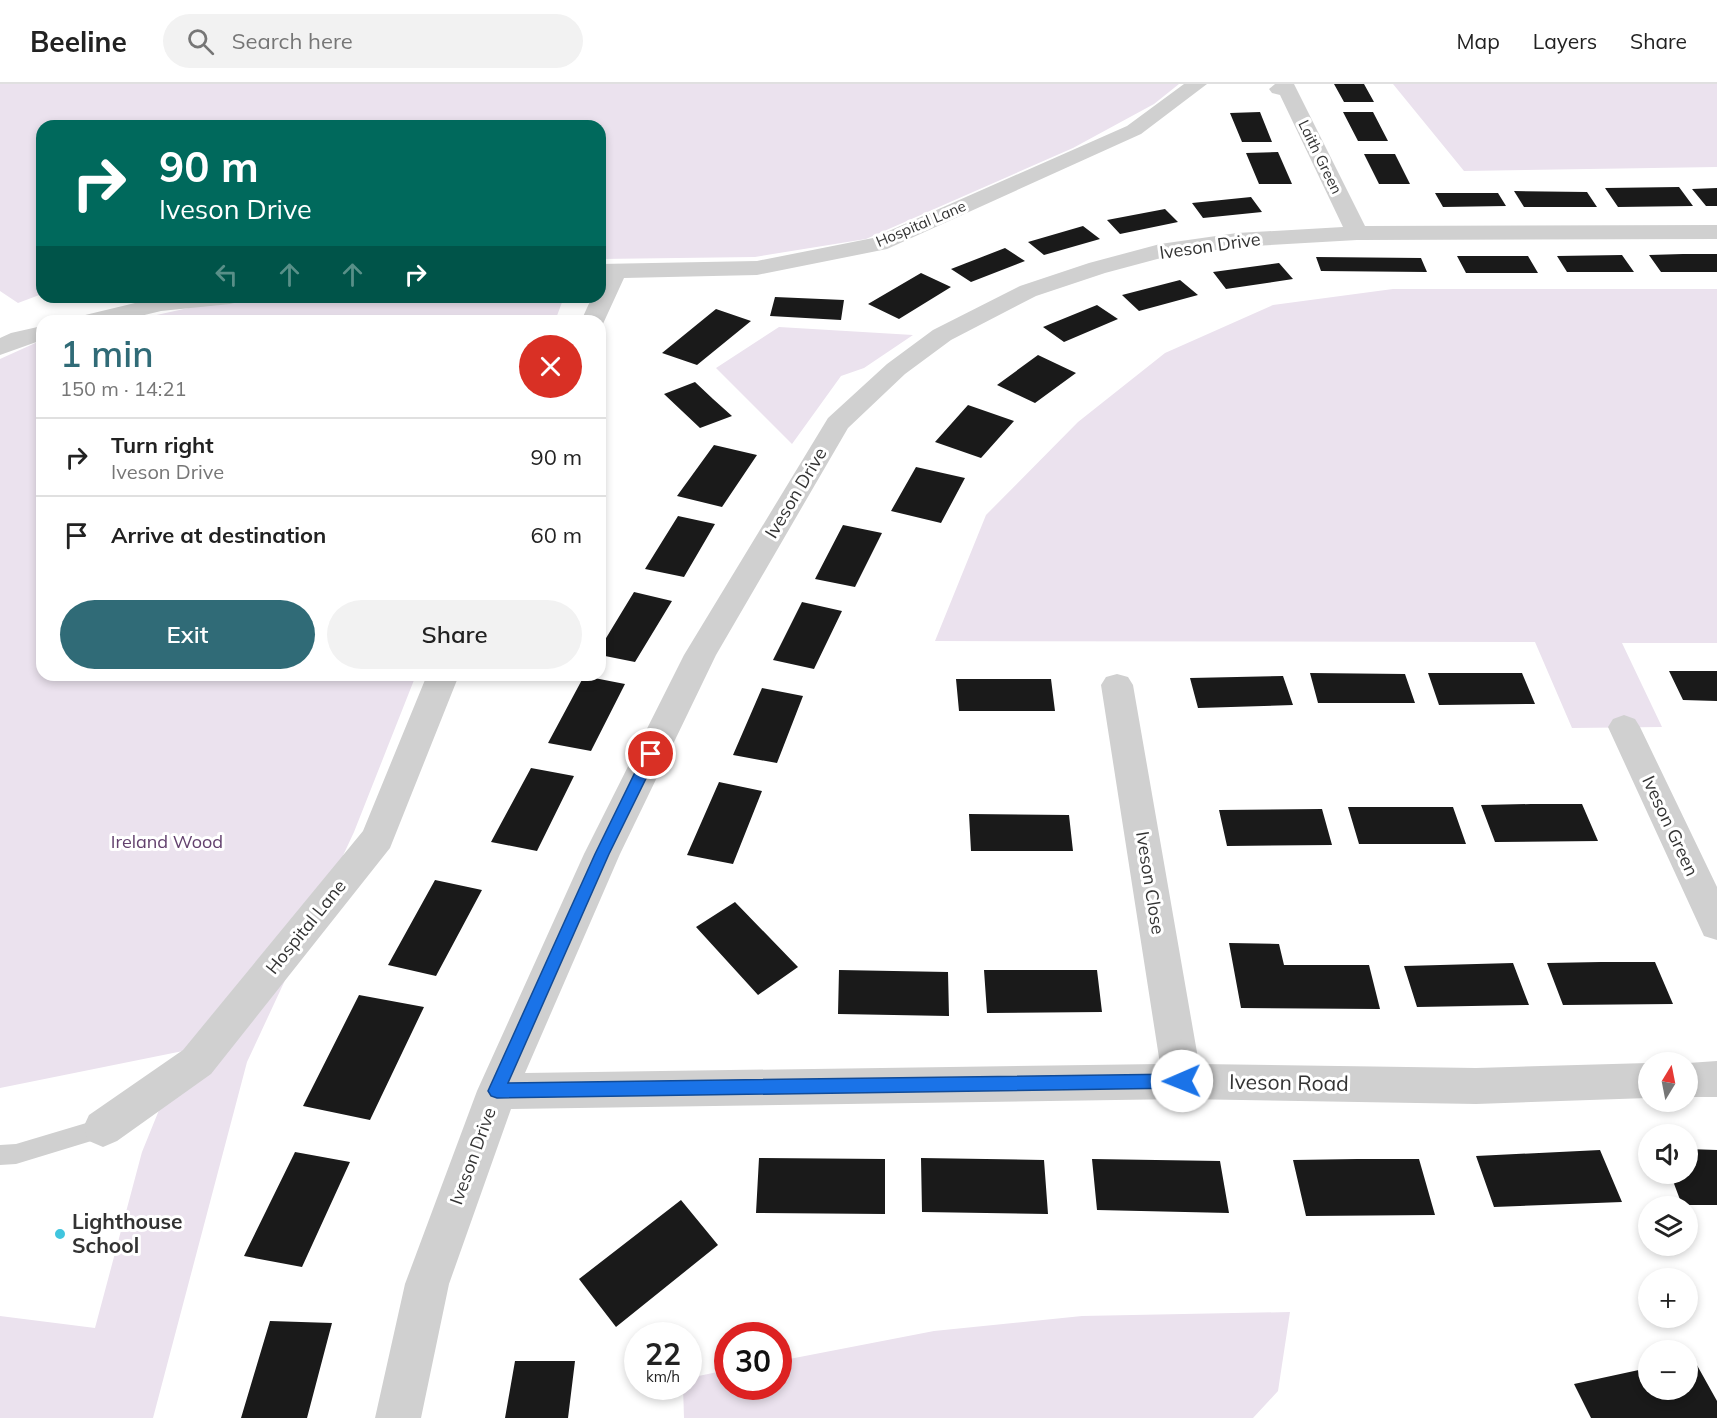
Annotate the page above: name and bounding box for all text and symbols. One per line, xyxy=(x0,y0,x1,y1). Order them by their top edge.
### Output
search box xyxy=(163,14,583,68)
text: Beeline xyxy=(30,24,127,59)
icon: search xyxy=(184,25,217,58)
text: Search here xyxy=(232,27,353,55)
text: Map xyxy=(1457,28,1500,54)
text: Layers xyxy=(1533,28,1597,54)
text: Share xyxy=(1630,28,1687,54)
street label: Laith Green xyxy=(1294,117,1347,197)
text: 90 m xyxy=(159,140,259,193)
icon: right xyxy=(60,144,138,222)
text: Iveson Drive xyxy=(159,192,312,226)
street label: Hospital Lane xyxy=(873,196,969,251)
street label: Iveson Drive xyxy=(1158,227,1262,264)
icon: left xyxy=(210,258,243,291)
icon: ahead xyxy=(273,258,306,291)
icon: ahead xyxy=(336,258,369,291)
icon: right xyxy=(399,258,432,291)
text: 1 min xyxy=(60,331,154,376)
button: close xyxy=(519,335,582,398)
text: 150 m · 14:21 xyxy=(60,376,186,401)
text: Turn right xyxy=(111,431,214,459)
icon: right xyxy=(60,441,93,474)
text: 90 m xyxy=(531,443,582,471)
street label: Iveson Drive xyxy=(759,443,832,542)
text: Iveson Drive xyxy=(111,459,224,484)
icon: arrive xyxy=(60,519,93,552)
text: Arrive at destination xyxy=(111,521,326,549)
text: 60 m xyxy=(531,521,582,549)
button: Exit xyxy=(60,600,315,669)
button: Share xyxy=(327,600,582,669)
pin xyxy=(625,728,676,779)
icon: arrive xyxy=(634,737,667,770)
street label: Iveson Green xyxy=(1637,772,1704,880)
park label: Ireland Wood xyxy=(111,830,223,853)
street label: Iveson Close xyxy=(1131,830,1170,936)
street label: Hospital Lane xyxy=(260,875,351,979)
position arrow xyxy=(1150,1049,1214,1113)
north arrow xyxy=(1638,1052,1698,1112)
map controls xyxy=(1638,1052,1698,1400)
street label: Iveson Road xyxy=(1229,1068,1349,1096)
street label: Iveson Drive xyxy=(444,1104,501,1208)
button: sound xyxy=(1638,1124,1698,1184)
button: layers xyxy=(1638,1196,1698,1256)
place label: Lighthouse School xyxy=(72,1208,183,1258)
marker: Lighthouse School xyxy=(53,1227,67,1241)
button: + xyxy=(1638,1268,1698,1328)
speed limit sign: 30 xyxy=(714,1322,792,1400)
text: 22 xyxy=(645,1335,681,1373)
button: − xyxy=(1638,1340,1698,1400)
text: km/h xyxy=(646,1367,680,1386)

